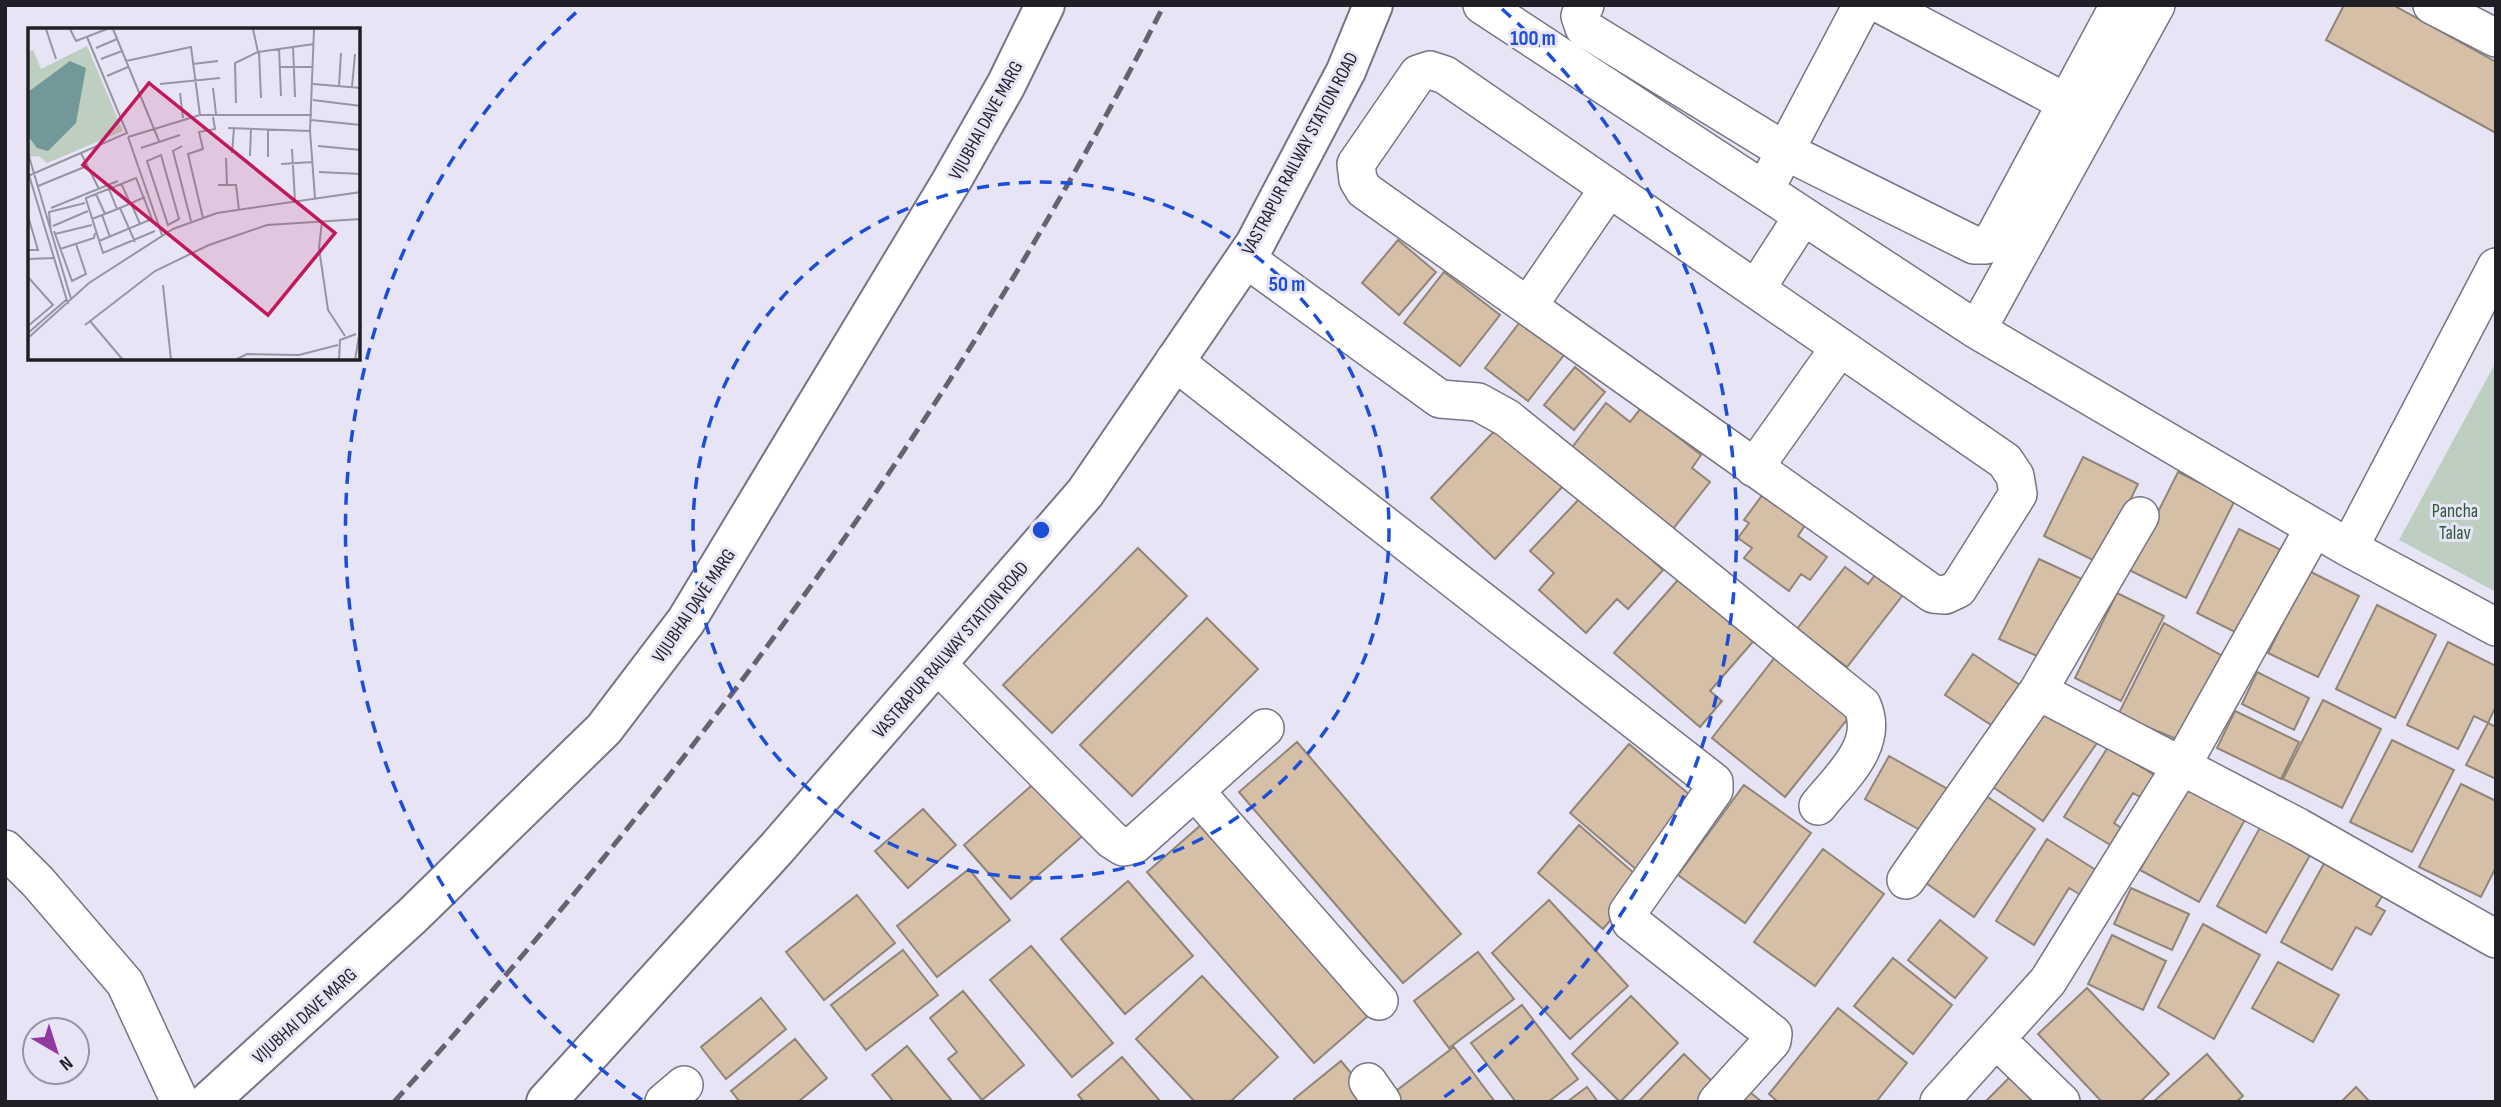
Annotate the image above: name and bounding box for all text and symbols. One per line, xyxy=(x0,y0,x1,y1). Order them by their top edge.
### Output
text: 100 m xyxy=(1510,26,1556,51)
inset map xyxy=(28,28,360,360)
street label: VASTRAPUR RAILWAY STATION ROAD xyxy=(1237,48,1364,259)
street label: VIJUBHAI DAVE MARG xyxy=(944,57,1028,184)
text: 50 m xyxy=(1269,272,1305,297)
park label: Pancha Talav xyxy=(2432,500,2478,545)
centre of rings xyxy=(1029,518,1053,542)
street label: VIJUBHAI DAVE MARG xyxy=(648,545,741,667)
street label: VASTRAPUR RAILWAY STATION ROAD xyxy=(868,557,1034,743)
street label: VIJUBHAI DAVE MARG xyxy=(248,963,362,1069)
north arrow xyxy=(21,1016,91,1086)
text: N xyxy=(55,1051,77,1075)

